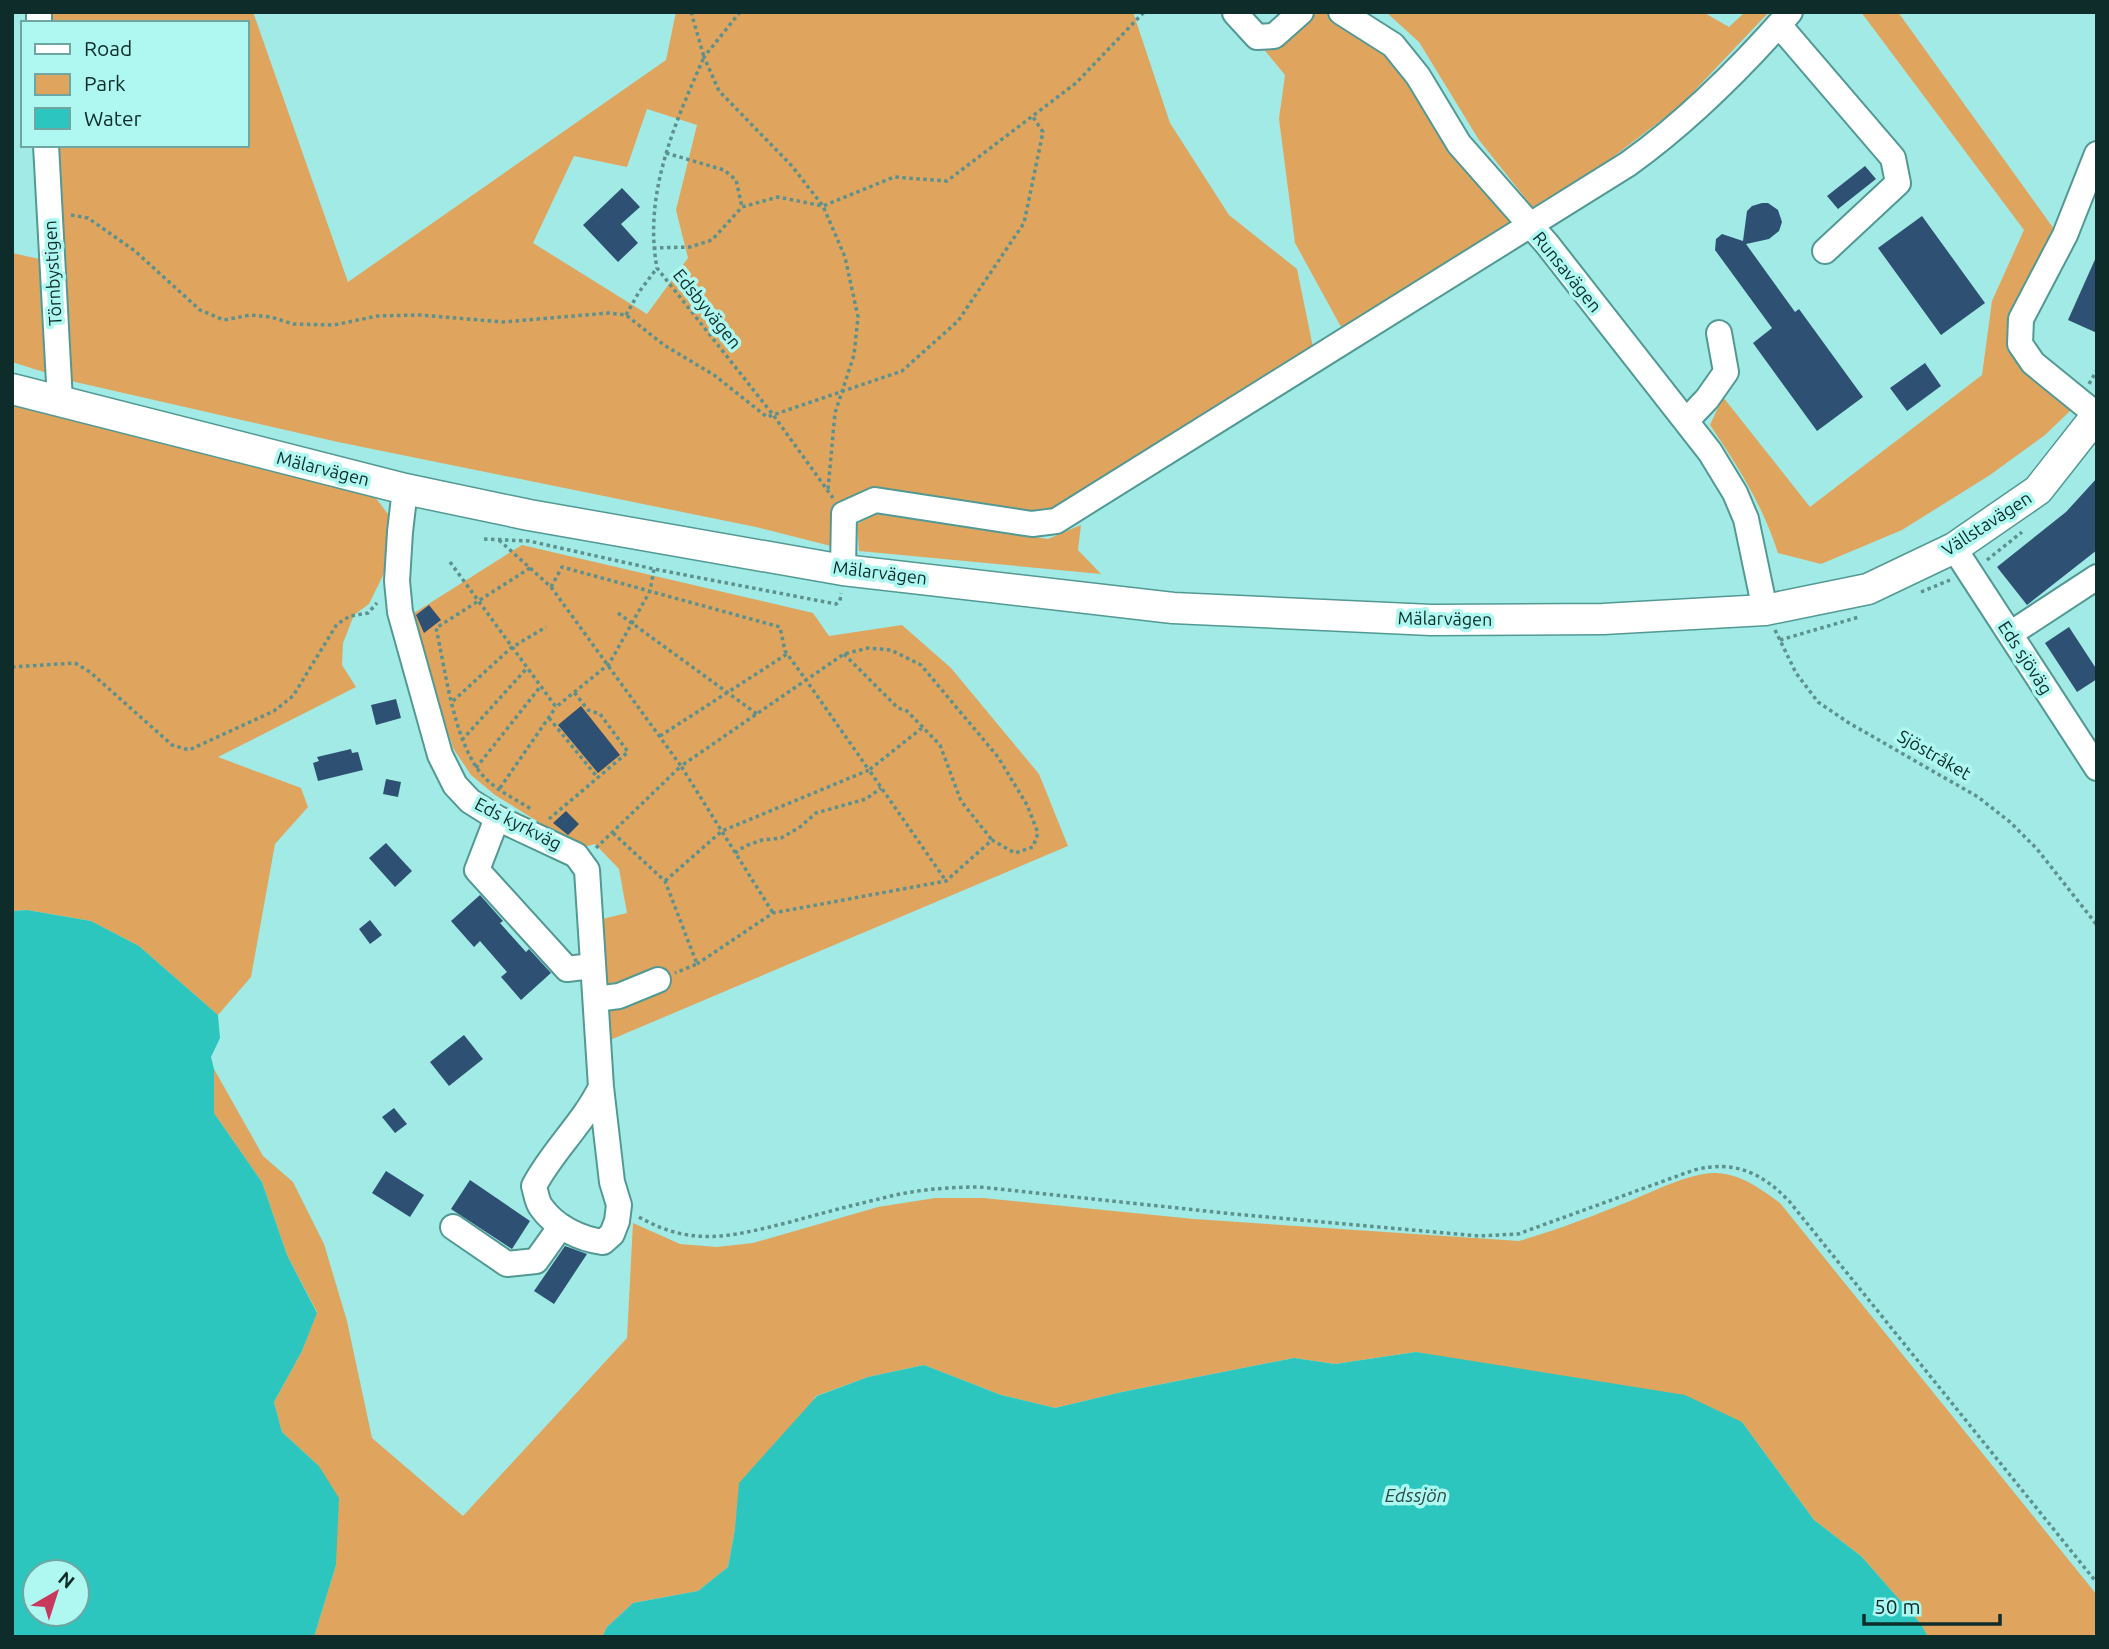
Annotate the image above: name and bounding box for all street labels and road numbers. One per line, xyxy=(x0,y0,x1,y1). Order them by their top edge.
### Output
street label: Törnbystigen xyxy=(39,220,65,326)
street label: Runsavägen xyxy=(1529,227,1606,316)
street label: Edsbyvägen xyxy=(670,265,746,352)
street label: Mälarvägen xyxy=(275,447,372,489)
street label: Vällstavägen xyxy=(1938,487,2035,559)
street label: Mälarvägen xyxy=(832,556,928,588)
street label: Mälarvägen xyxy=(1397,607,1493,629)
street label: Eds sjöväg xyxy=(1995,617,2057,698)
street label: Sjöstråket xyxy=(1894,725,1975,783)
street label: Eds kyrkväg xyxy=(472,793,565,853)

